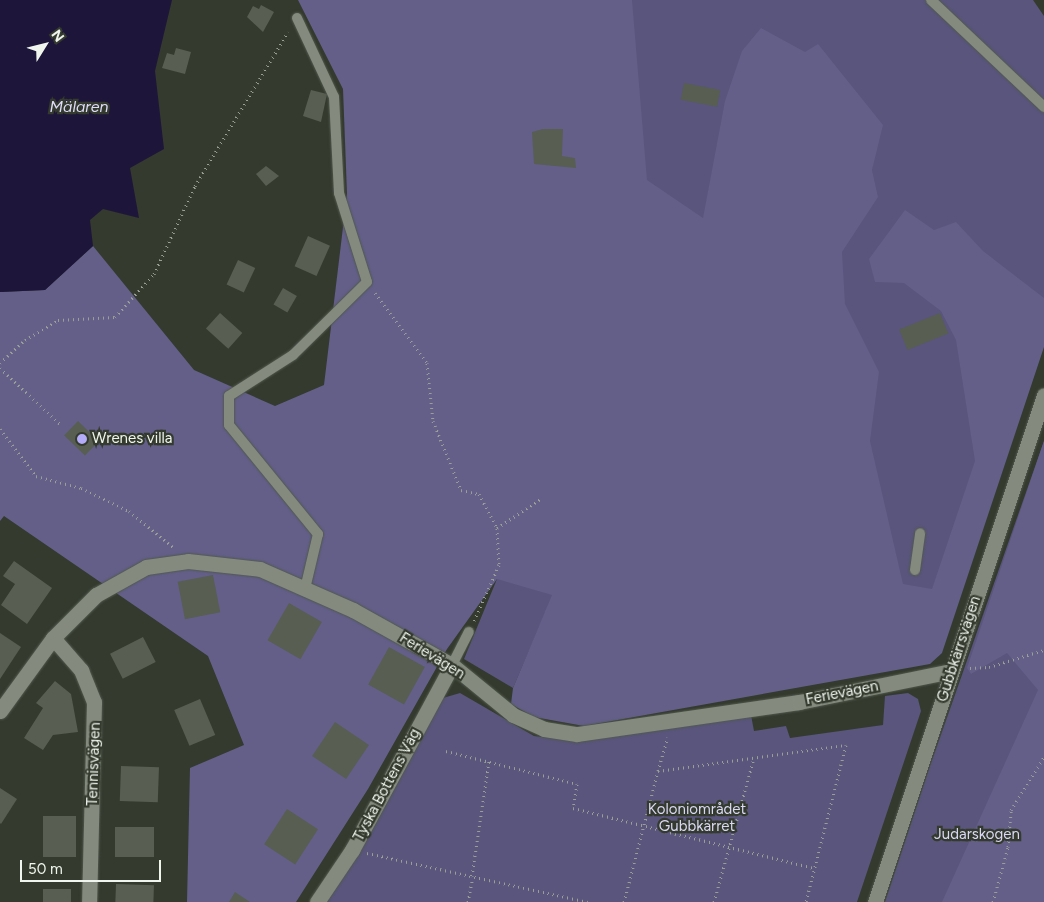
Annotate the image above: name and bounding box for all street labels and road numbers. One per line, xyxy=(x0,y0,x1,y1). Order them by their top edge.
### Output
street label: Gubbkärrsvägen xyxy=(933,594,985,704)
street label: Ferievägen xyxy=(396,629,468,683)
street label: Ferievägen xyxy=(804,677,880,709)
street label: Tennisvägen xyxy=(84,722,104,806)
street label: Tyska Bottens Väg xyxy=(350,726,424,844)

